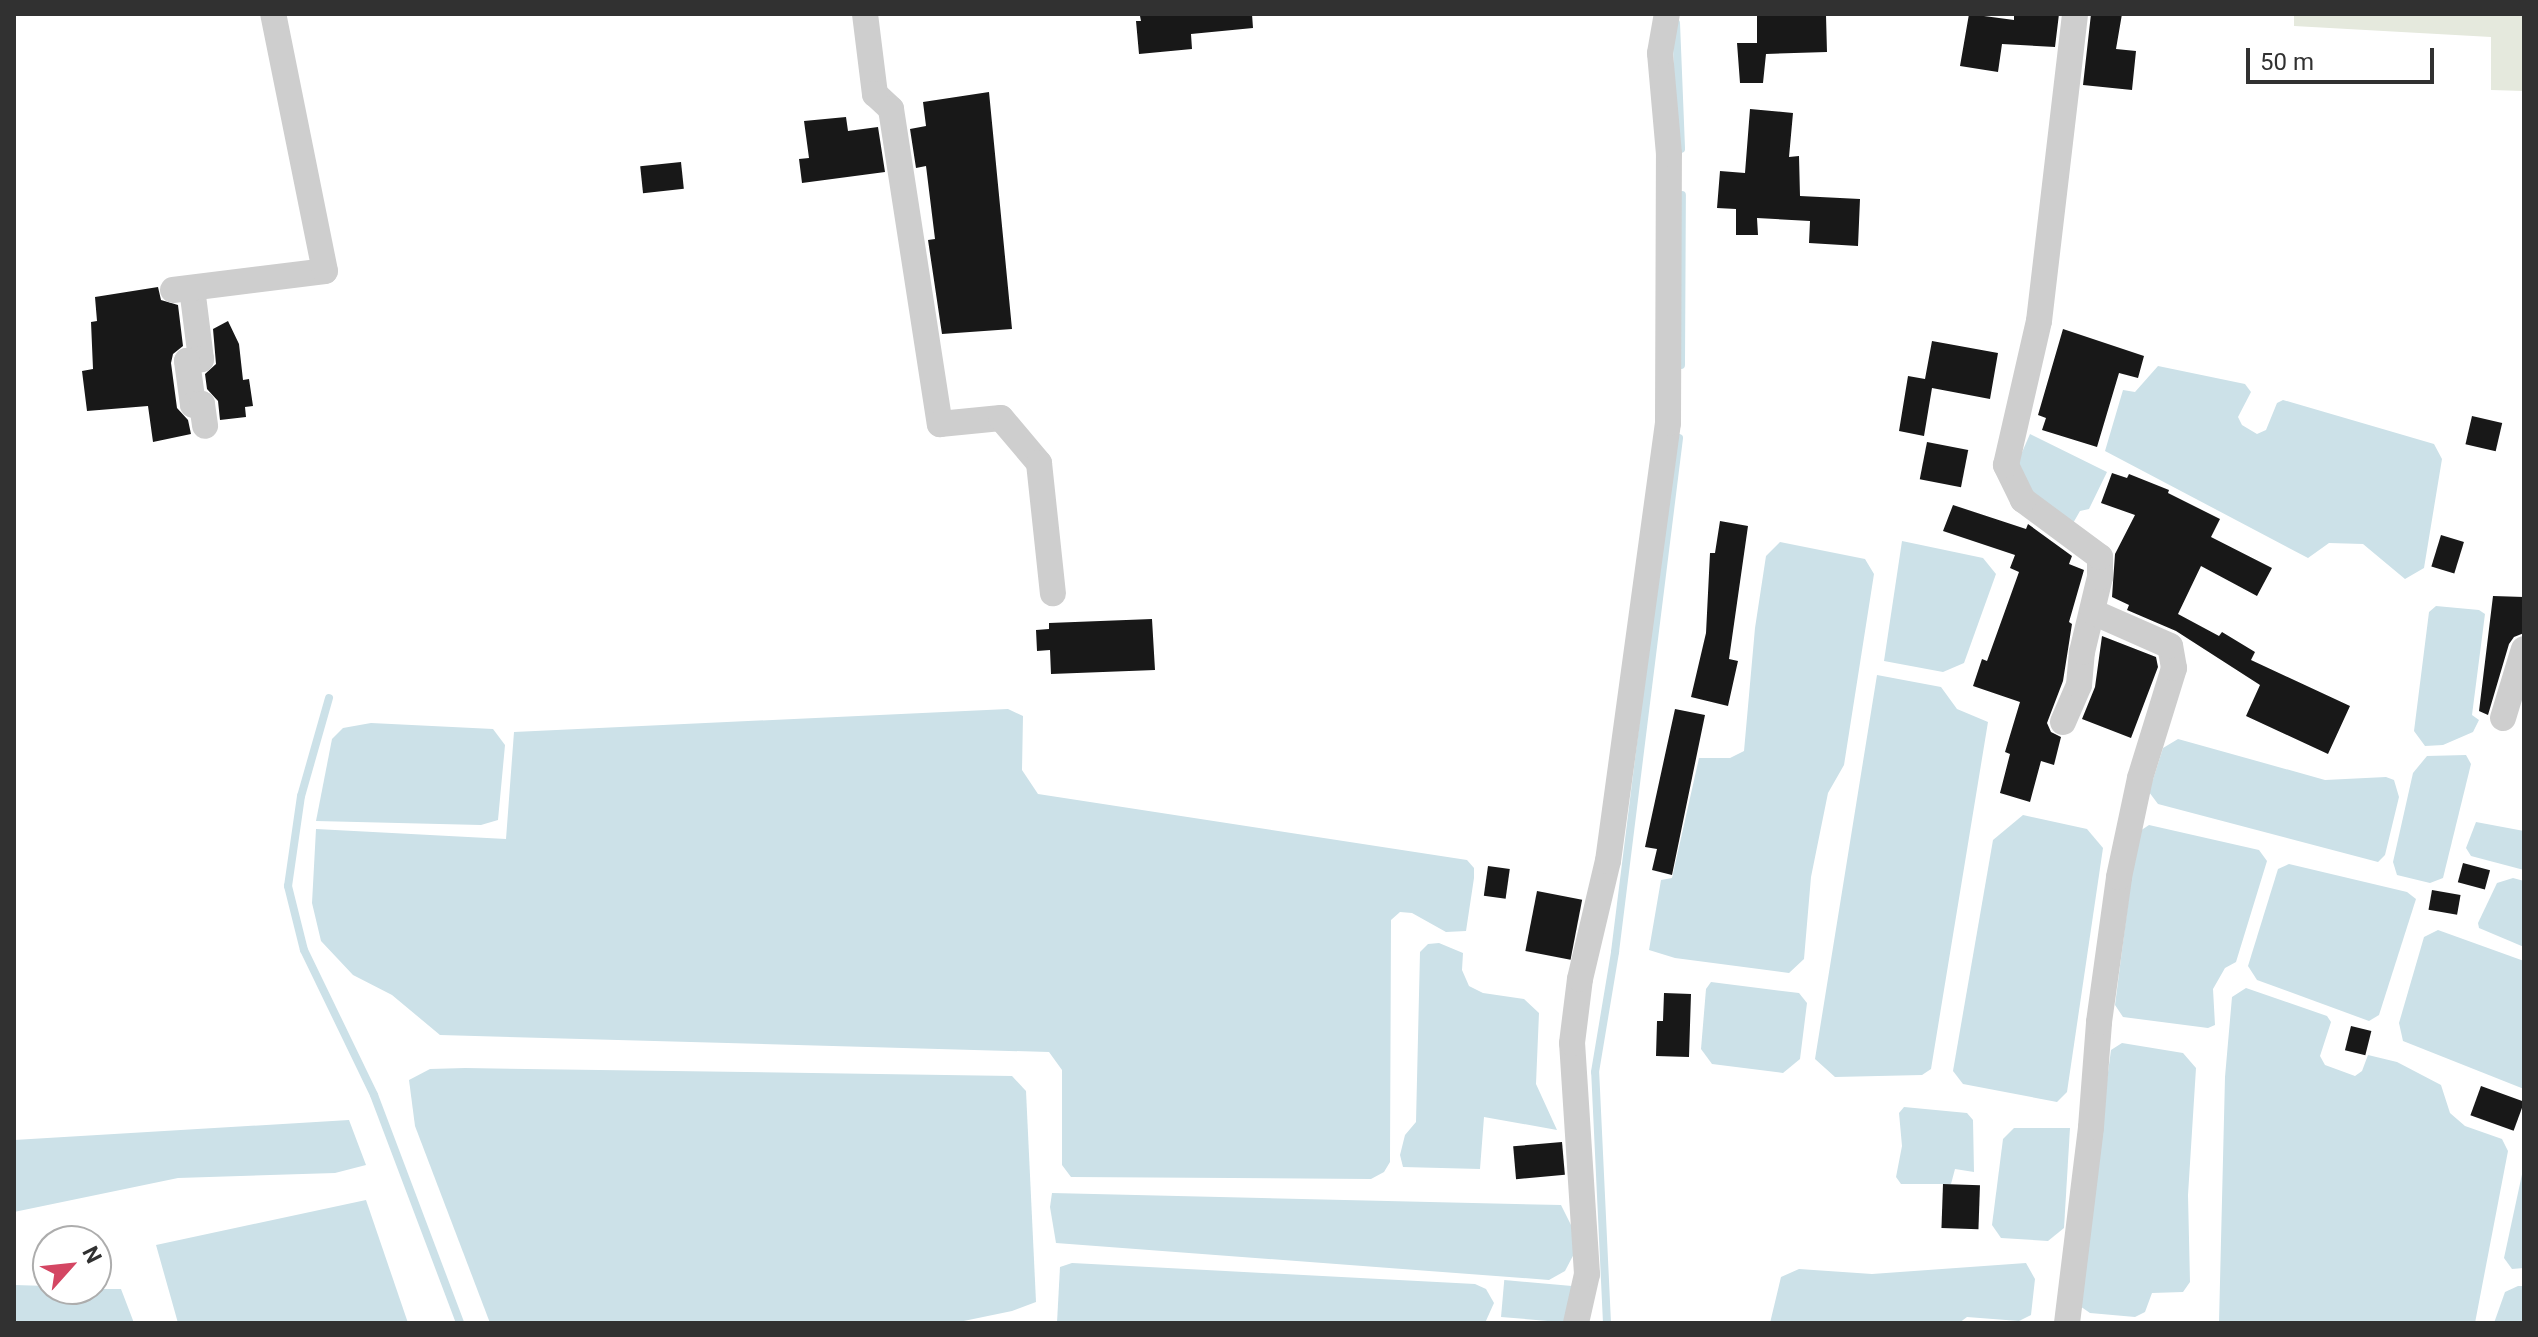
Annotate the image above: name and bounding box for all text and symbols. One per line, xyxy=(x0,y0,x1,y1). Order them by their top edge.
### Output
scale bar xyxy=(2250,32,2438,82)
text: 50 m xyxy=(2260,48,2314,76)
north arrow xyxy=(32,1225,112,1305)
text: N xyxy=(77,1242,107,1267)

